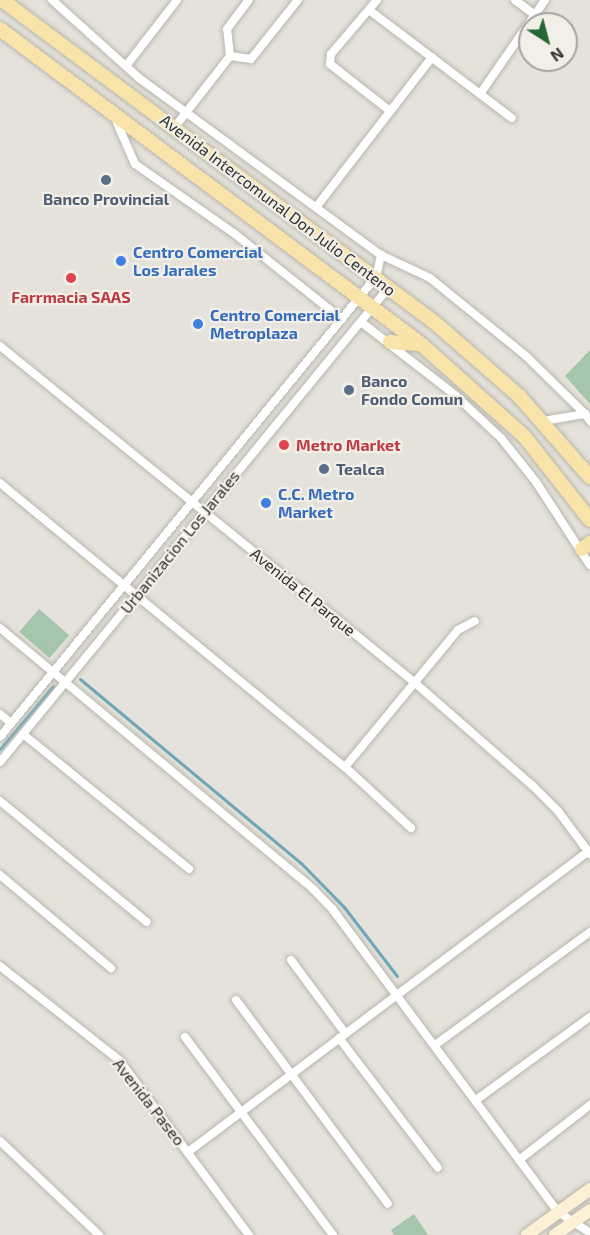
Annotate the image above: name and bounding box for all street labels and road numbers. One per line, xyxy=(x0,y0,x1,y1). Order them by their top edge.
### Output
street label: Avenida Intercomunal Don Julio Centeno xyxy=(156,110,400,300)
street label: Urbanizacion Los Jarales xyxy=(116,466,244,618)
street label: Avenida El Parque xyxy=(246,544,360,640)
street label: Avenida Paseo xyxy=(109,1055,189,1149)

